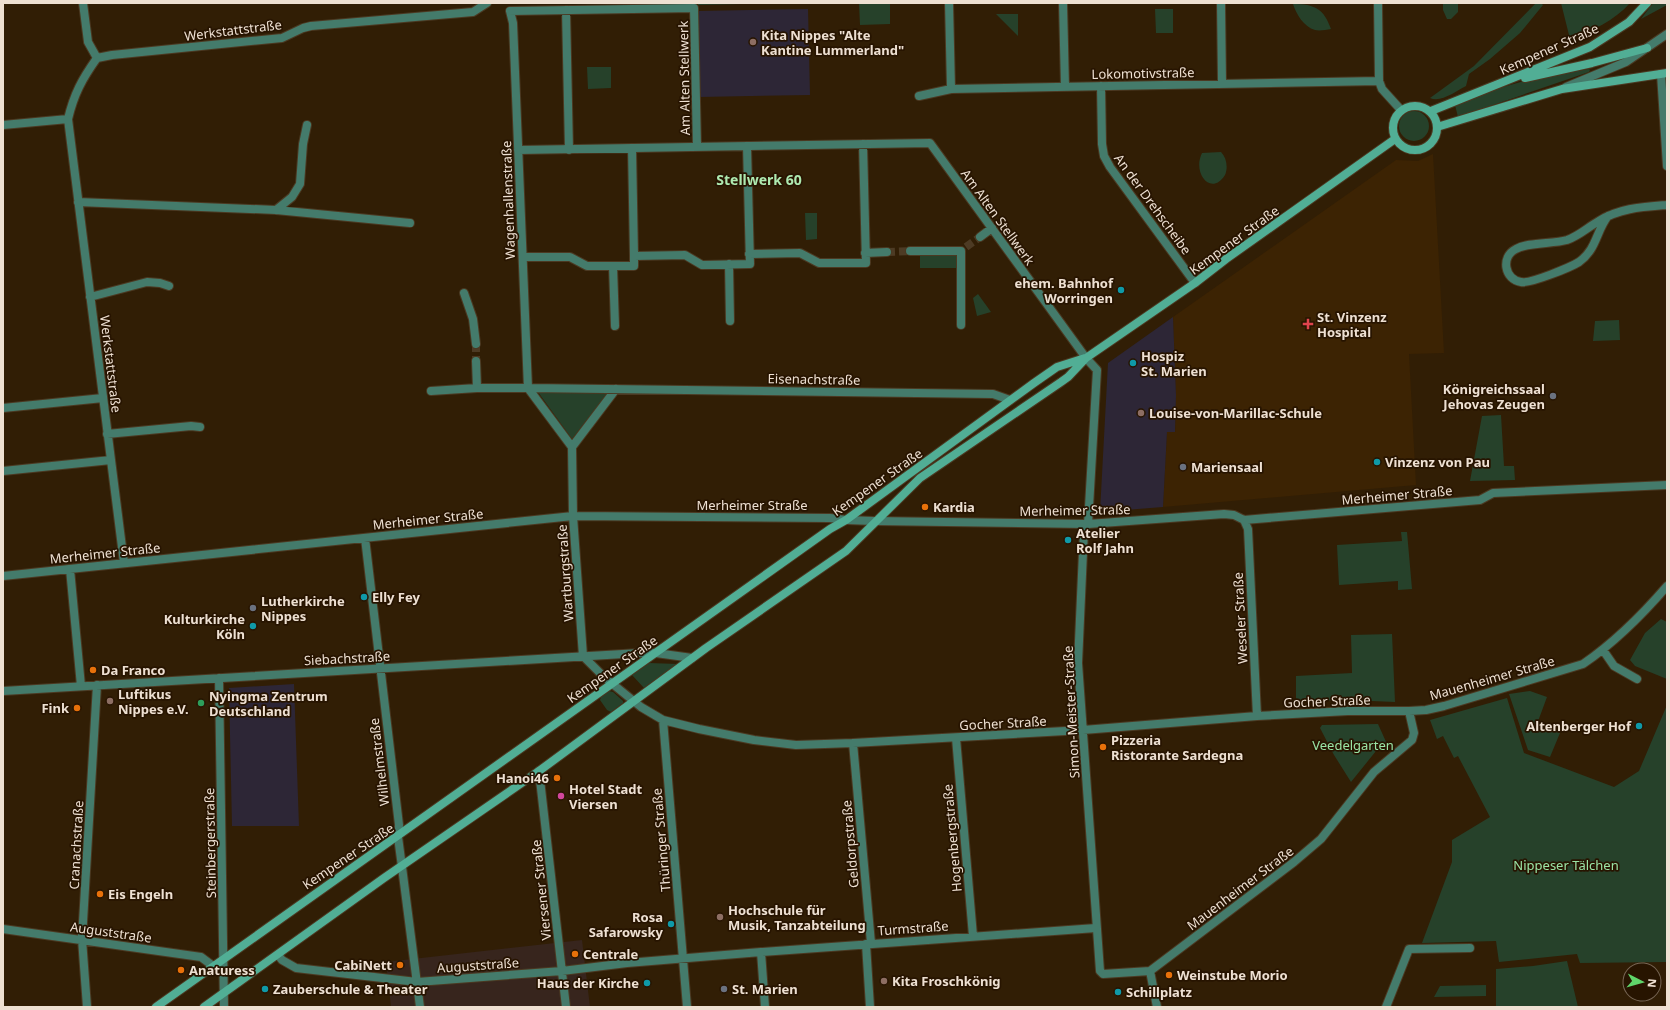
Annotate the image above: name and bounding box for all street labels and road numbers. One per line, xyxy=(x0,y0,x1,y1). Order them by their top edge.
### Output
street label: Werkstattstraße xyxy=(183,15,283,45)
street label: Kempener Straße xyxy=(1497,19,1601,79)
street label: Am Alten Stellwerk xyxy=(674,20,694,135)
street label: Lokomotivstraße xyxy=(1091,63,1195,83)
street label: Wagenhallenstraße xyxy=(497,140,519,260)
street label: An der Drehscheibe xyxy=(1110,150,1196,258)
street label: Am Alten Stellwerk xyxy=(957,165,1039,269)
street label: Kempener Straße xyxy=(1186,201,1282,279)
street label: Werkstattstraße xyxy=(96,314,126,414)
street label: Eisenachstraße xyxy=(768,369,860,389)
street label: Kempener Straße xyxy=(828,444,926,520)
street label: Merheimer Straße xyxy=(1341,481,1453,509)
street label: Merheimer Straße xyxy=(696,496,808,514)
street label: Merheimer Straße xyxy=(1019,500,1131,520)
street label: Merheimer Straße xyxy=(372,504,484,534)
street label: Wartburgstraße xyxy=(553,524,577,622)
street label: Merheimer Straße xyxy=(49,538,161,568)
street label: Weseler Straße xyxy=(1229,572,1251,664)
street label: Kempener Straße xyxy=(563,631,661,707)
street label: Simon-Meister-Straße xyxy=(1059,645,1083,779)
street label: Siebachstraße xyxy=(303,647,391,669)
street label: Mauenheimer Straße xyxy=(1427,652,1557,704)
street label: Gocher Straße xyxy=(1283,690,1371,712)
street label: Gocher Straße xyxy=(959,712,1047,734)
street label: Wilhelmstraße xyxy=(365,717,393,807)
street label: Hogenbergstraße xyxy=(938,783,966,893)
street label: Thüringer Straße xyxy=(648,787,674,893)
street label: Steinbergerstraße xyxy=(200,788,220,898)
street label: Geldorpstraße xyxy=(837,799,863,889)
street label: Cranachstraße xyxy=(65,800,87,890)
street label: Kempener Straße xyxy=(299,819,397,893)
street label: Viersener Straße xyxy=(527,839,555,941)
street label: Mauenheimer Straße xyxy=(1183,842,1297,934)
street label: Auguststraße xyxy=(69,917,153,947)
street label: Turmstraße xyxy=(877,917,949,939)
street label: Auguststraße xyxy=(436,953,520,977)

